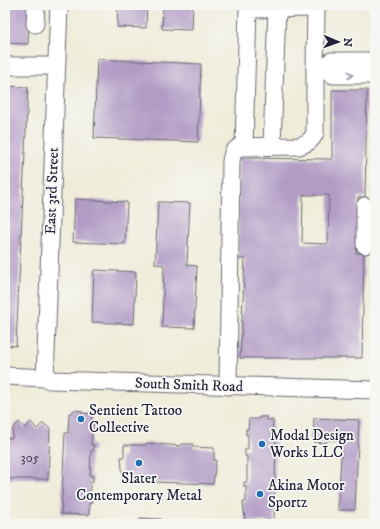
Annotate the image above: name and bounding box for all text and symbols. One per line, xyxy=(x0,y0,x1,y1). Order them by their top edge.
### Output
north arrow xyxy=(318,22,358,62)
text: N xyxy=(340,38,354,47)
one-way arrow xyxy=(347,71,353,79)
street label: East 3rd Street xyxy=(41,147,63,235)
street label: South Smith Road xyxy=(135,374,244,396)
place label: Sentient Tattoo Collective xyxy=(89,401,182,437)
marker: Sentient Tattoo Collective xyxy=(76,414,86,424)
place label: Modal Design Works LLC xyxy=(269,426,354,462)
marker: Modal Design Works LLC xyxy=(257,439,267,449)
house number: 305 xyxy=(21,450,40,466)
marker: Slater Contemporary Metal xyxy=(134,458,144,468)
place label: Slater Contemporary Metal xyxy=(76,469,202,505)
place label: Akina Motor Sportz xyxy=(268,476,345,512)
marker: Akina Motor Sportz xyxy=(255,489,265,499)

